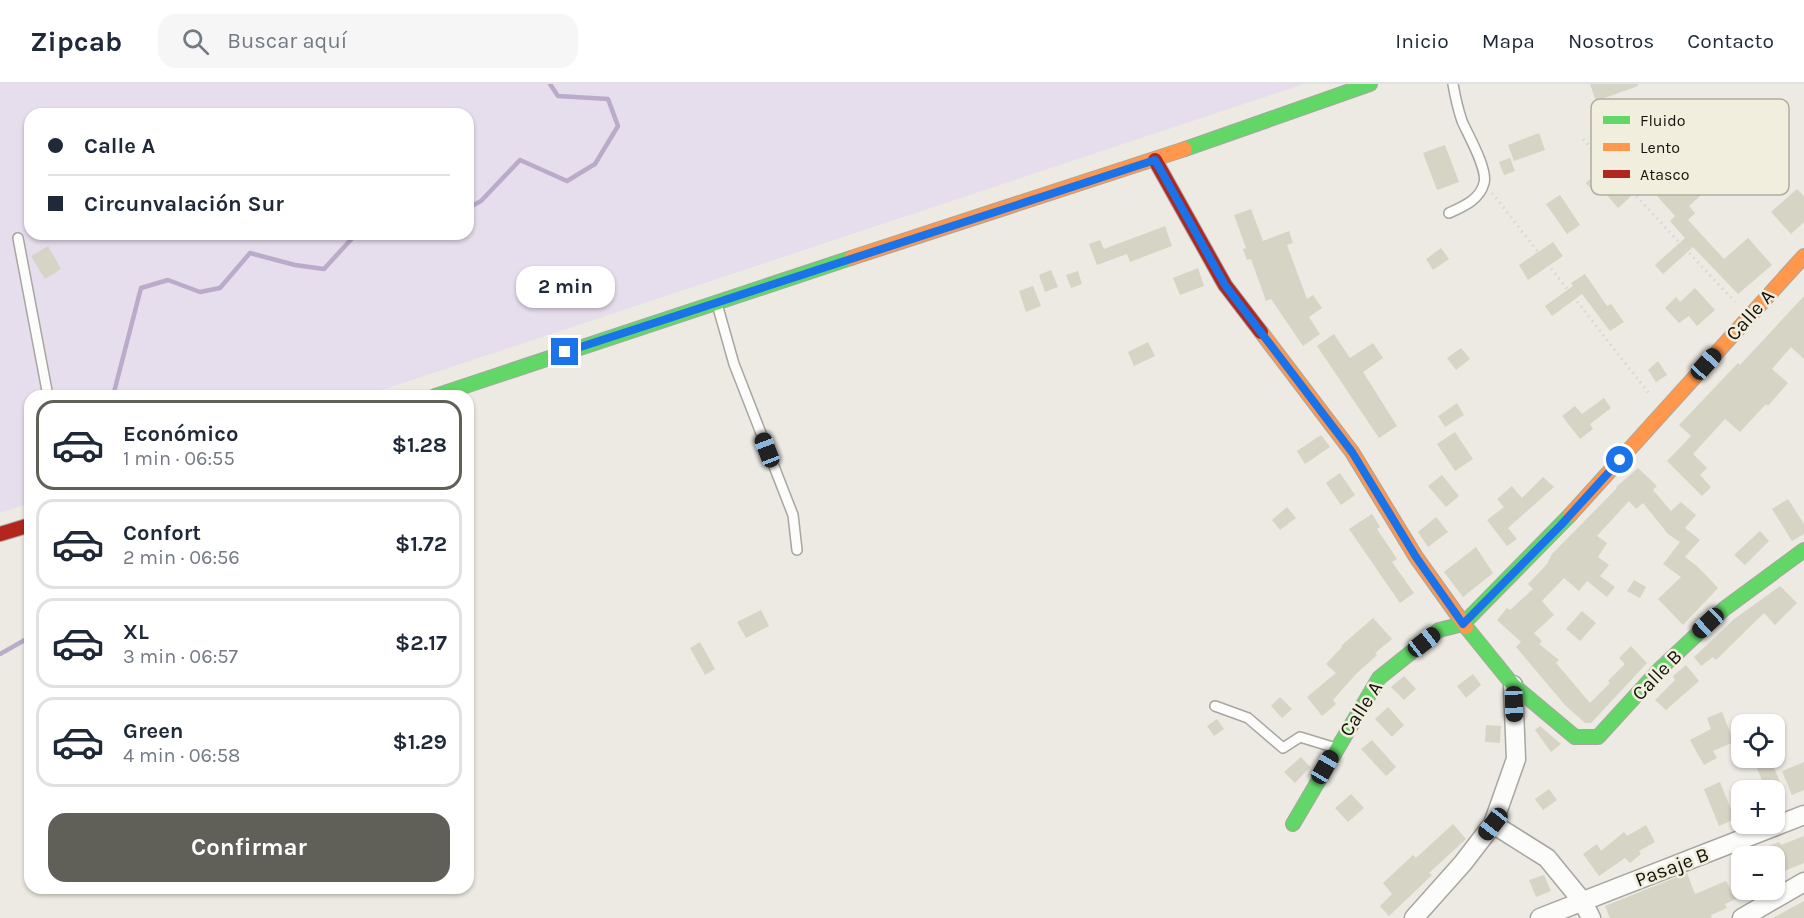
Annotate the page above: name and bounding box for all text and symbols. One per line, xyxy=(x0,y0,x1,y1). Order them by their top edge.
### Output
search box xyxy=(158,14,578,68)
text: Zipcab xyxy=(30,25,122,58)
icon: search xyxy=(179,25,212,58)
text: Buscar aquí xyxy=(227,28,347,54)
text: Inicio xyxy=(1395,29,1449,53)
text: Mapa xyxy=(1482,29,1535,53)
text: Nosotros xyxy=(1568,29,1654,53)
text: Contacto xyxy=(1687,29,1774,53)
legend xyxy=(1591,99,1789,195)
text: Fluido xyxy=(1640,111,1686,130)
text: Calle A xyxy=(84,133,155,159)
text: Lento xyxy=(1640,138,1680,157)
text: Atasco xyxy=(1640,165,1689,184)
text: Circunvalación Sur xyxy=(84,191,284,217)
callout: 2 min xyxy=(516,265,614,307)
text: 2 min xyxy=(538,275,593,298)
street label: Calle A xyxy=(1721,285,1779,345)
route end xyxy=(551,338,578,365)
car xyxy=(1687,345,1725,383)
icon: car xyxy=(51,418,105,472)
text: Económico xyxy=(123,421,238,447)
car xyxy=(752,430,782,470)
text: $1.28 xyxy=(392,432,447,458)
route start xyxy=(1606,446,1633,473)
text: 1 min · 06:55 xyxy=(123,447,235,470)
icon: car xyxy=(51,517,105,571)
text: Confort xyxy=(123,520,201,546)
text: $1.72 xyxy=(395,531,447,557)
text: 2 min · 06:56 xyxy=(123,546,240,569)
car xyxy=(1689,604,1727,642)
icon: car xyxy=(51,616,105,670)
text: XL xyxy=(123,619,149,645)
car xyxy=(1404,624,1444,660)
text: $2.17 xyxy=(395,630,447,656)
text: 3 min · 06:57 xyxy=(123,645,238,668)
street label: Calle B xyxy=(1627,645,1687,705)
street label: Calle A xyxy=(1335,677,1387,741)
car xyxy=(1504,686,1524,722)
map controls xyxy=(1731,714,1785,900)
button: locate xyxy=(1731,714,1785,768)
icon: car xyxy=(51,715,105,769)
text: Green xyxy=(123,718,184,744)
text: $1.29 xyxy=(393,729,447,755)
text: 4 min · 06:58 xyxy=(123,744,240,767)
car xyxy=(1308,747,1342,787)
button: + xyxy=(1731,780,1785,834)
car xyxy=(1475,804,1511,844)
button: Confirmar xyxy=(48,813,450,882)
street label: Pasaje B xyxy=(1632,842,1712,892)
button: − xyxy=(1731,846,1785,900)

